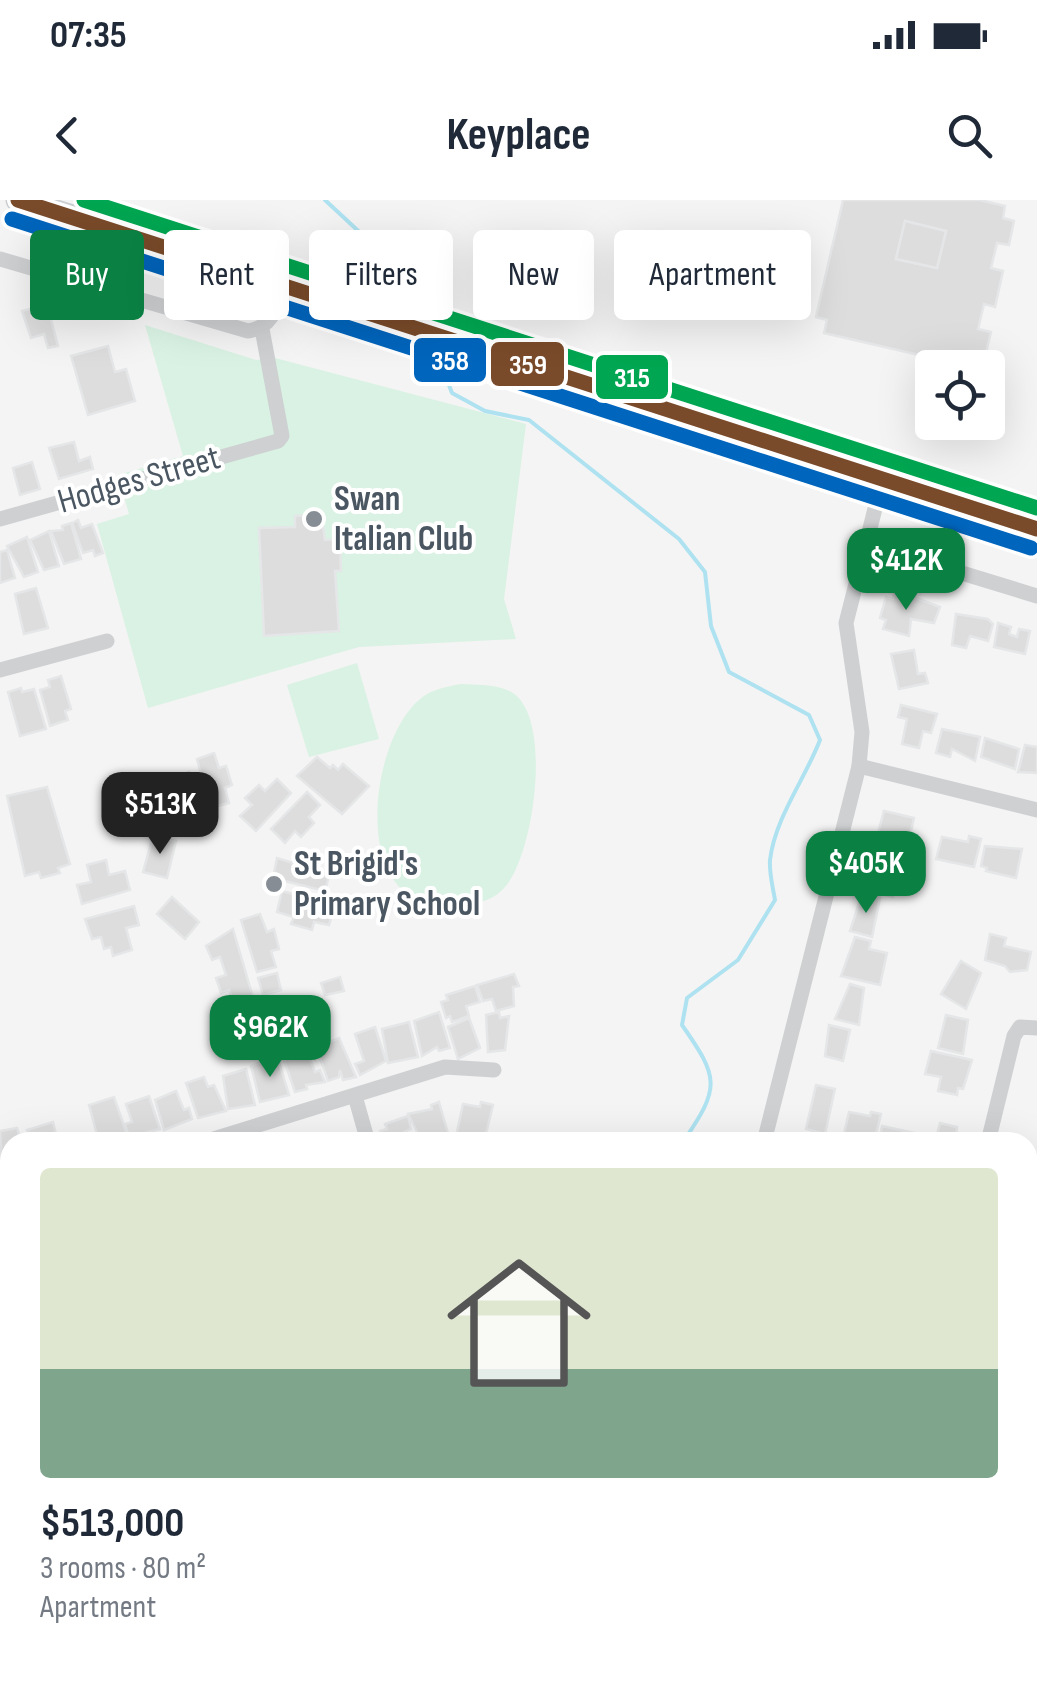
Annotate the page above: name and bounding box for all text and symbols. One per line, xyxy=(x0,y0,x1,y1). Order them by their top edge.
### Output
text: 07:35 xyxy=(50,13,127,58)
icon: back xyxy=(40,108,95,163)
text: Keyplace xyxy=(446,108,591,163)
icon: search xyxy=(942,108,997,163)
chip: Buy xyxy=(30,230,144,320)
chip: Rent xyxy=(164,230,289,320)
chip: Filters xyxy=(309,230,453,320)
chip: New xyxy=(473,230,594,320)
chip: Apartment xyxy=(614,230,811,320)
line badge: 358 xyxy=(412,336,488,384)
line badge: 359 xyxy=(489,340,566,388)
text: 358 xyxy=(431,345,469,378)
text: 359 xyxy=(509,349,547,382)
map controls xyxy=(915,350,1005,440)
button: locate xyxy=(915,350,1005,440)
line badge: 315 xyxy=(594,353,670,401)
text: 315 xyxy=(614,362,650,395)
street label: Hodges Street xyxy=(53,436,225,524)
place label: Swan Italian Club xyxy=(334,478,473,561)
marker: Swan Italian Club xyxy=(303,508,325,530)
pin: $412K xyxy=(836,528,976,613)
text: $412K xyxy=(869,541,943,580)
pin: $513K xyxy=(90,772,230,857)
text: $513K xyxy=(123,785,197,824)
pin: $405K xyxy=(796,831,936,916)
place label: St Brigid's Primary School xyxy=(294,843,480,926)
text: $405K xyxy=(828,844,904,883)
marker: St Brigid's Primary School xyxy=(263,873,285,895)
pin: $962K xyxy=(200,995,340,1080)
text: $962K xyxy=(232,1008,308,1047)
icon: home xyxy=(429,1233,609,1413)
text: $513,000 xyxy=(40,1498,184,1549)
text: 3 rooms · 80 m² xyxy=(40,1549,206,1588)
text: Apartment xyxy=(40,1588,156,1627)

